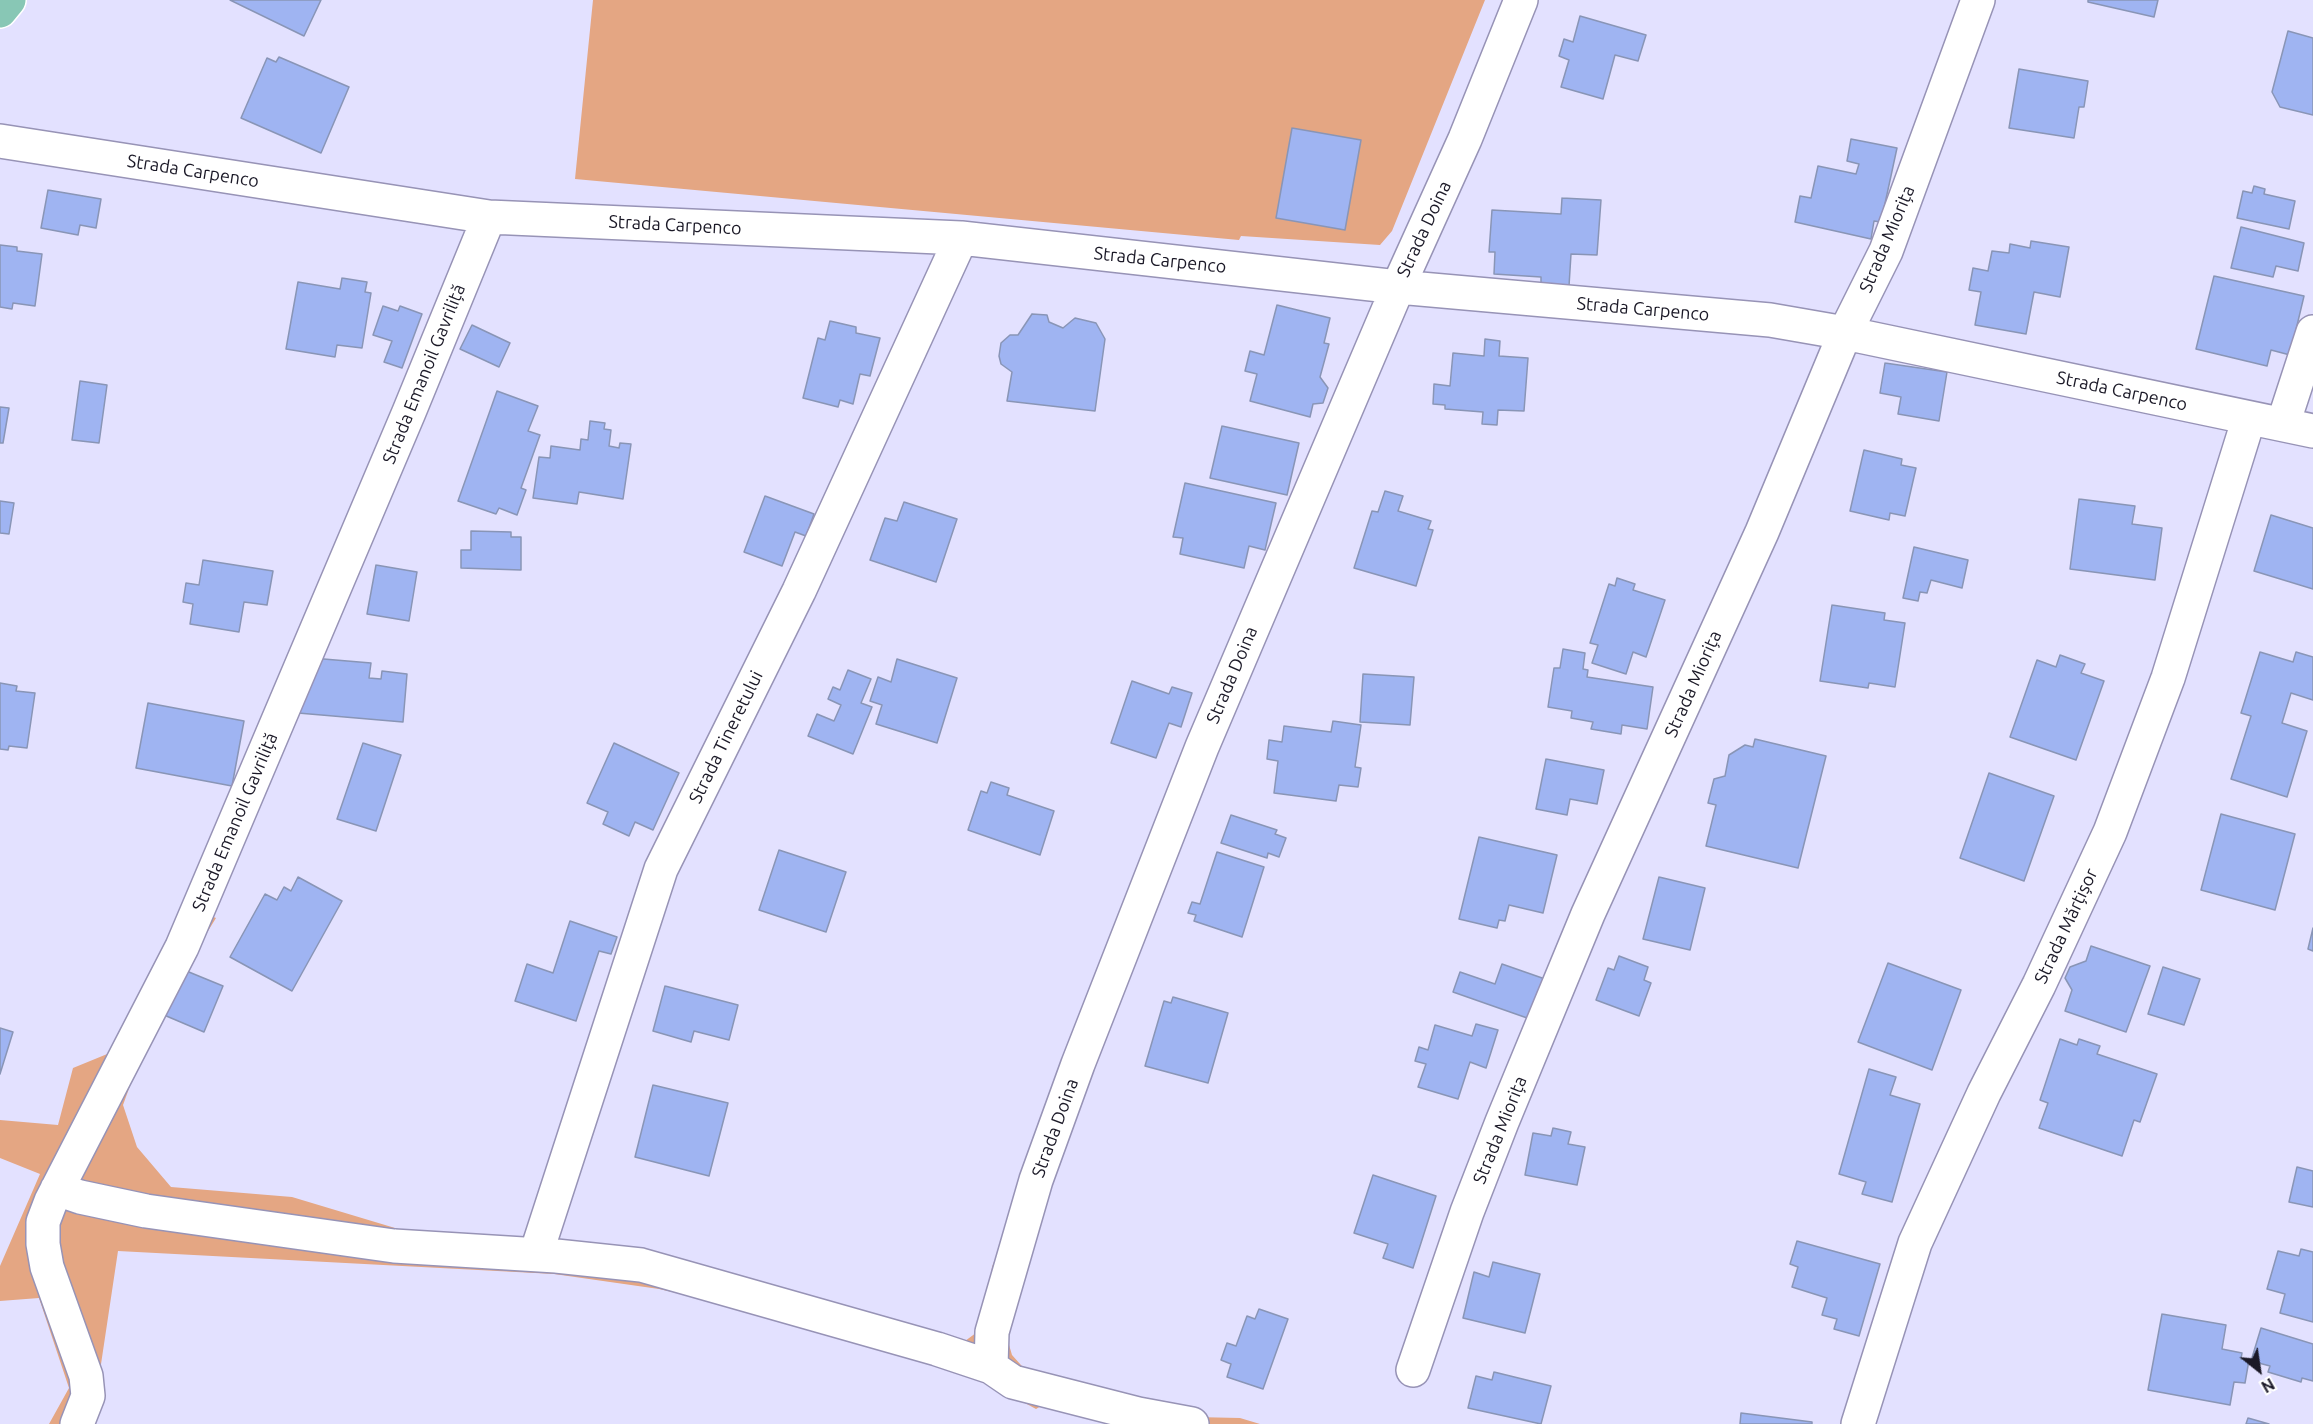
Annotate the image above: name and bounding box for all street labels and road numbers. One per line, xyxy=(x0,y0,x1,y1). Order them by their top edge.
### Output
street label: Strada Carpenco xyxy=(126,150,260,192)
street label: Strada Doina xyxy=(1392,177,1456,281)
street label: Strada Miorița xyxy=(1855,182,1919,296)
street label: Strada Carpenco xyxy=(608,211,742,239)
street label: Strada Carpenco xyxy=(1093,242,1227,278)
street label: Strada Emanoil Gavriliță xyxy=(378,281,470,467)
street label: Strada Carpenco xyxy=(1576,292,1710,326)
street label: Strada Carpenco xyxy=(2055,367,2189,415)
street label: Strada Doina xyxy=(1202,623,1262,727)
street label: Strada Miorița xyxy=(1660,627,1726,741)
street label: Strada Tineretului xyxy=(685,667,767,807)
street label: Strada Emanoil Gavriliță xyxy=(188,729,282,915)
street label: Strada Mărțișor xyxy=(2030,865,2102,987)
street label: Strada Miorița xyxy=(1469,1073,1531,1187)
street label: Strada Doina xyxy=(1027,1076,1083,1180)

